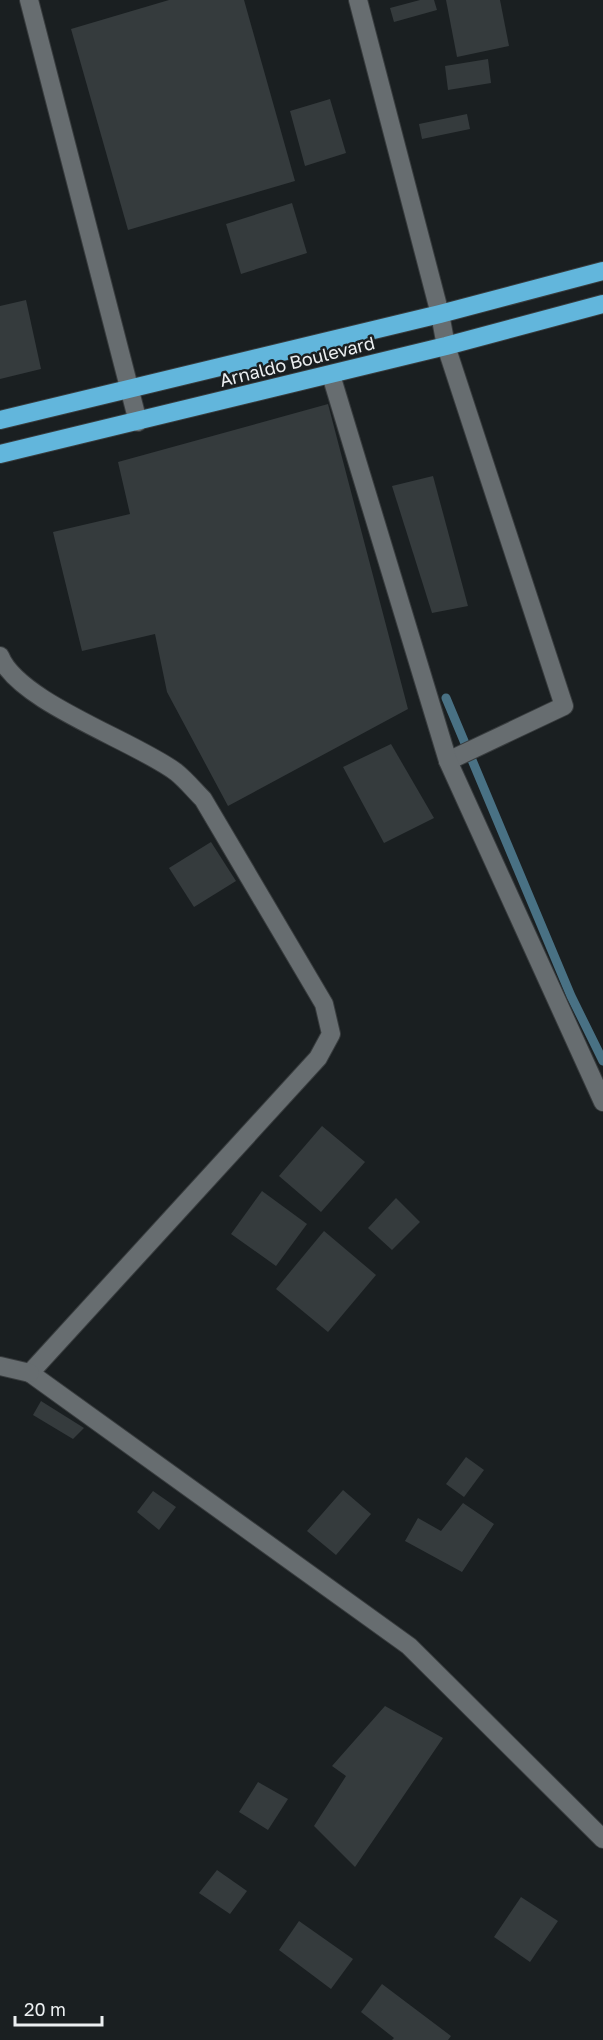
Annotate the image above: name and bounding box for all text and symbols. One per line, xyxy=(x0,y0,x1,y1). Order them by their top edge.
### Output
street label: Arnaldo Boulevard xyxy=(217,331,377,391)
scale bar xyxy=(15,1989,102,2027)
text: 20 m xyxy=(24,1998,66,2020)

